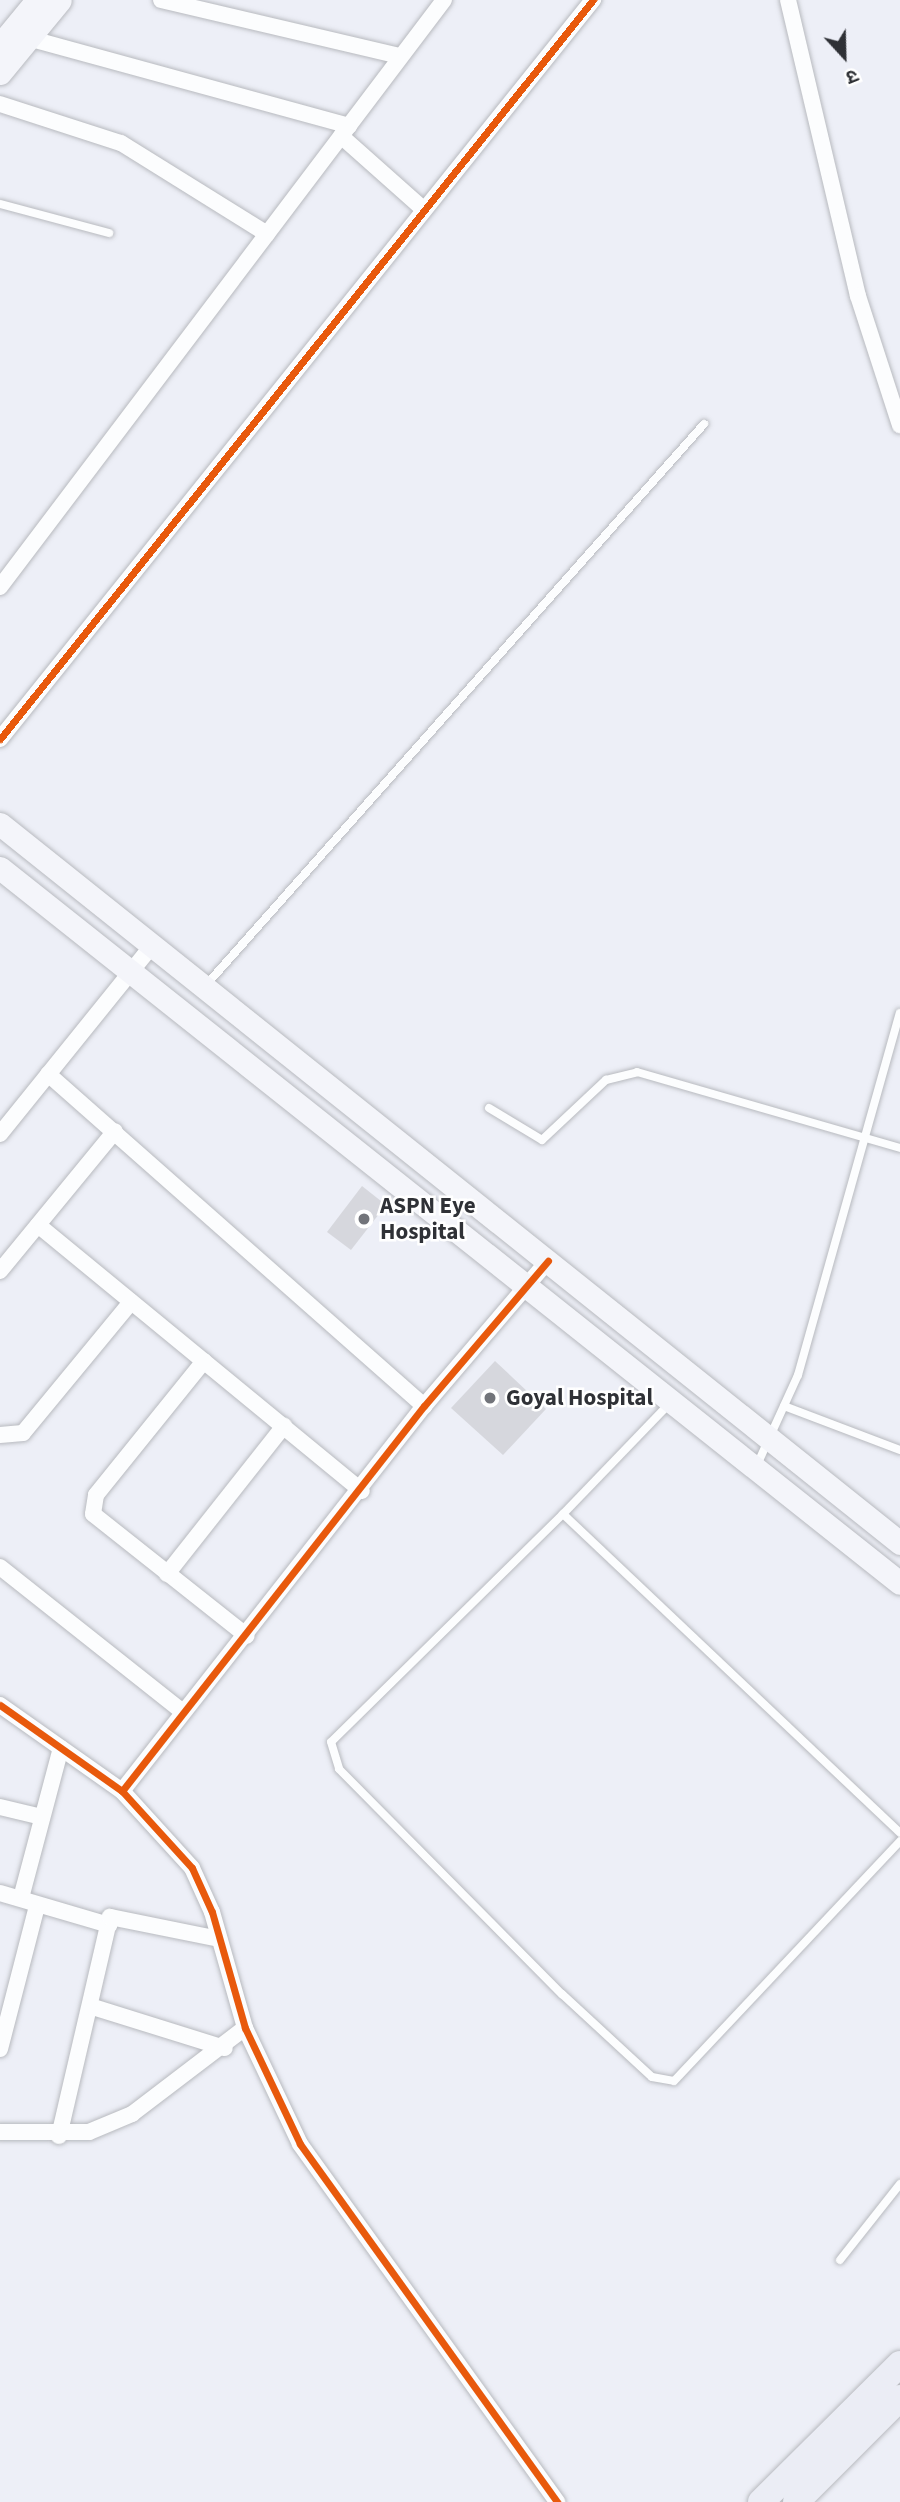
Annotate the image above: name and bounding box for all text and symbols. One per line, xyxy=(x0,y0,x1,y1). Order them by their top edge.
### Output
north arrow xyxy=(809,21,879,91)
text: उ xyxy=(842,61,862,91)
place label: ASPN Eye Hospital xyxy=(380,1192,476,1246)
marker: ASPN Eye Hospital xyxy=(354,1209,374,1229)
place label: Goyal Hospital xyxy=(506,1384,653,1412)
marker: Goyal Hospital xyxy=(480,1388,500,1408)

